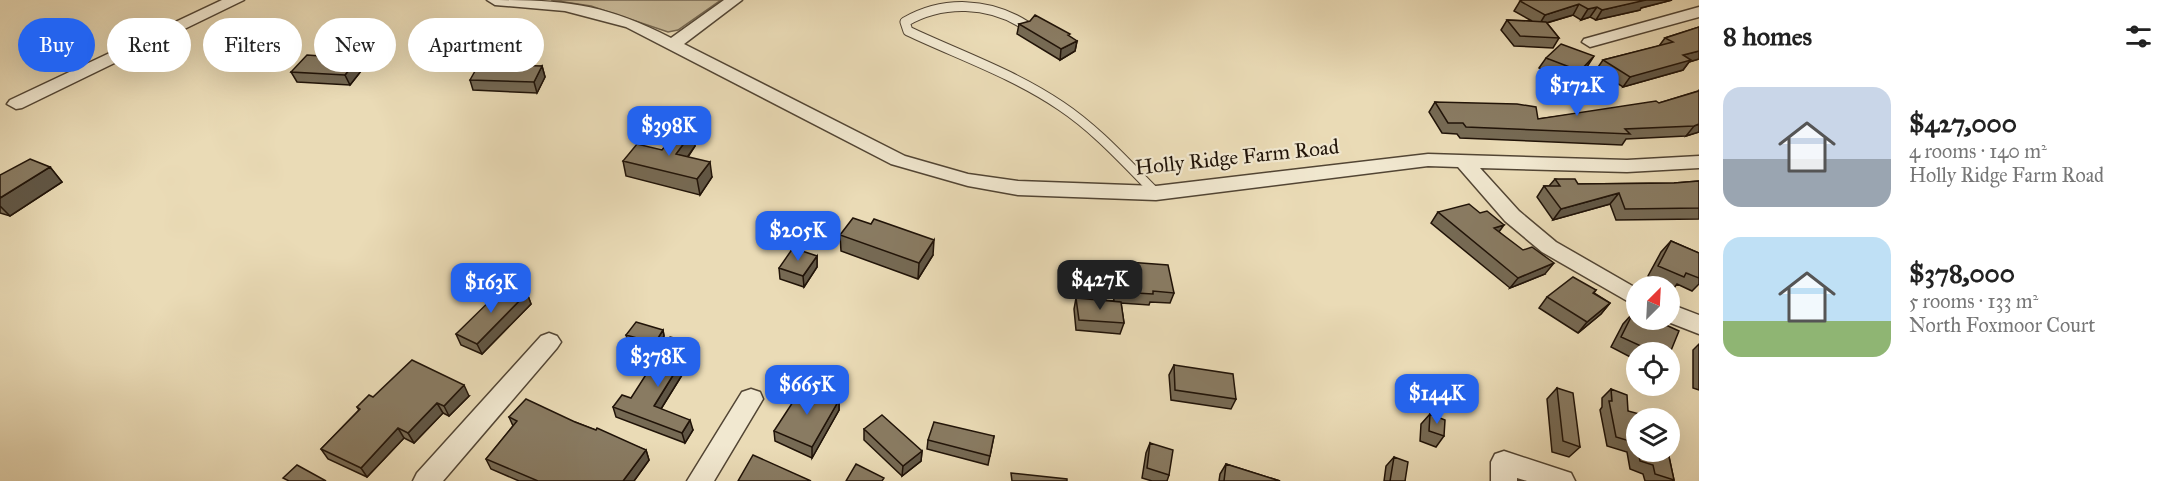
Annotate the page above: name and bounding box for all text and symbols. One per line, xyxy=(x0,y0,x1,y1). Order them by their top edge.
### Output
chip: Buy xyxy=(18,18,95,72)
chip: Rent xyxy=(107,18,191,72)
chip: Filters xyxy=(203,18,302,72)
chip: New xyxy=(314,18,396,72)
chip: Apartment xyxy=(408,18,544,72)
text: 8 homes xyxy=(1723,20,1812,52)
icon: filters xyxy=(2122,20,2155,53)
pin: $172K xyxy=(1535,66,1619,117)
text: $172K xyxy=(1550,73,1604,97)
pin: $398K xyxy=(627,106,711,157)
text: $427,000 xyxy=(1909,107,2017,139)
icon: home xyxy=(1771,111,1843,183)
text: $398K xyxy=(641,113,697,137)
street label: Holly Ridge Farm Road xyxy=(1134,133,1341,181)
text: 4 rooms · 140 m² xyxy=(1909,139,2047,163)
text: Holly Ridge Farm Road xyxy=(1909,163,2104,187)
pin: $205K xyxy=(756,211,840,262)
text: $205K xyxy=(770,218,827,242)
text: $378,000 xyxy=(1909,257,2015,289)
pin: $427K xyxy=(1058,260,1142,311)
icon: home xyxy=(1771,261,1843,333)
pin: $163K xyxy=(449,263,533,314)
text: $427K xyxy=(1071,267,1129,291)
text: $163K xyxy=(465,270,517,294)
north arrow xyxy=(1626,276,1680,330)
map controls xyxy=(1626,276,1680,462)
text: 5 rooms · 133 m² xyxy=(1909,289,2038,313)
text: North Foxmoor Court xyxy=(1909,313,2095,337)
pin: $378K xyxy=(616,337,700,388)
button: locate xyxy=(1626,342,1680,396)
text: $378K xyxy=(630,344,686,368)
pin: $665K xyxy=(765,365,849,416)
text: $665K xyxy=(779,372,835,396)
pin: $144K xyxy=(1395,374,1479,425)
text: $144K xyxy=(1409,381,1465,405)
button: layers xyxy=(1626,408,1680,462)

